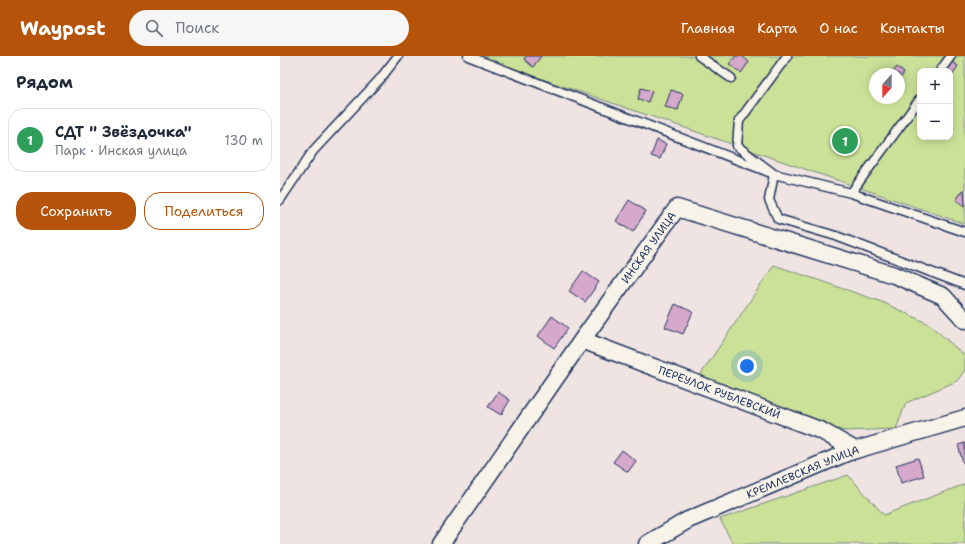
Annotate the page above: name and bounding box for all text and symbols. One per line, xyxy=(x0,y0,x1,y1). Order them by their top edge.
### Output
search box xyxy=(129,10,409,46)
text: Waypost xyxy=(20,16,105,41)
icon: search xyxy=(143,17,165,39)
text: Поиск xyxy=(175,18,219,38)
text: Главная xyxy=(681,19,735,37)
text: Карта xyxy=(757,19,797,37)
text: О нас xyxy=(819,19,858,37)
text: Контакты xyxy=(880,19,945,37)
north arrow xyxy=(869,68,905,104)
map controls xyxy=(917,68,953,140)
button: + xyxy=(917,68,953,104)
text: Рядом xyxy=(16,71,73,93)
button: − xyxy=(917,104,953,140)
text: СДТ " Звёздочка" xyxy=(55,122,192,142)
pin: 1 xyxy=(832,126,858,156)
text: 1 xyxy=(27,132,33,149)
text: 130 m xyxy=(225,132,263,149)
text: Парк · Инская улица xyxy=(55,142,187,159)
button: Сохранить xyxy=(16,192,136,230)
button: Поделиться xyxy=(144,192,264,230)
street label: ИНСКАЯ УЛИЦА xyxy=(618,209,680,286)
your location xyxy=(737,356,757,376)
street label: ПЕРЕУЛОК РУБЛЕВСКИЙ xyxy=(656,362,783,422)
street label: КРЕМЛЕВСКАЯ УЛИЦА xyxy=(744,442,861,502)

